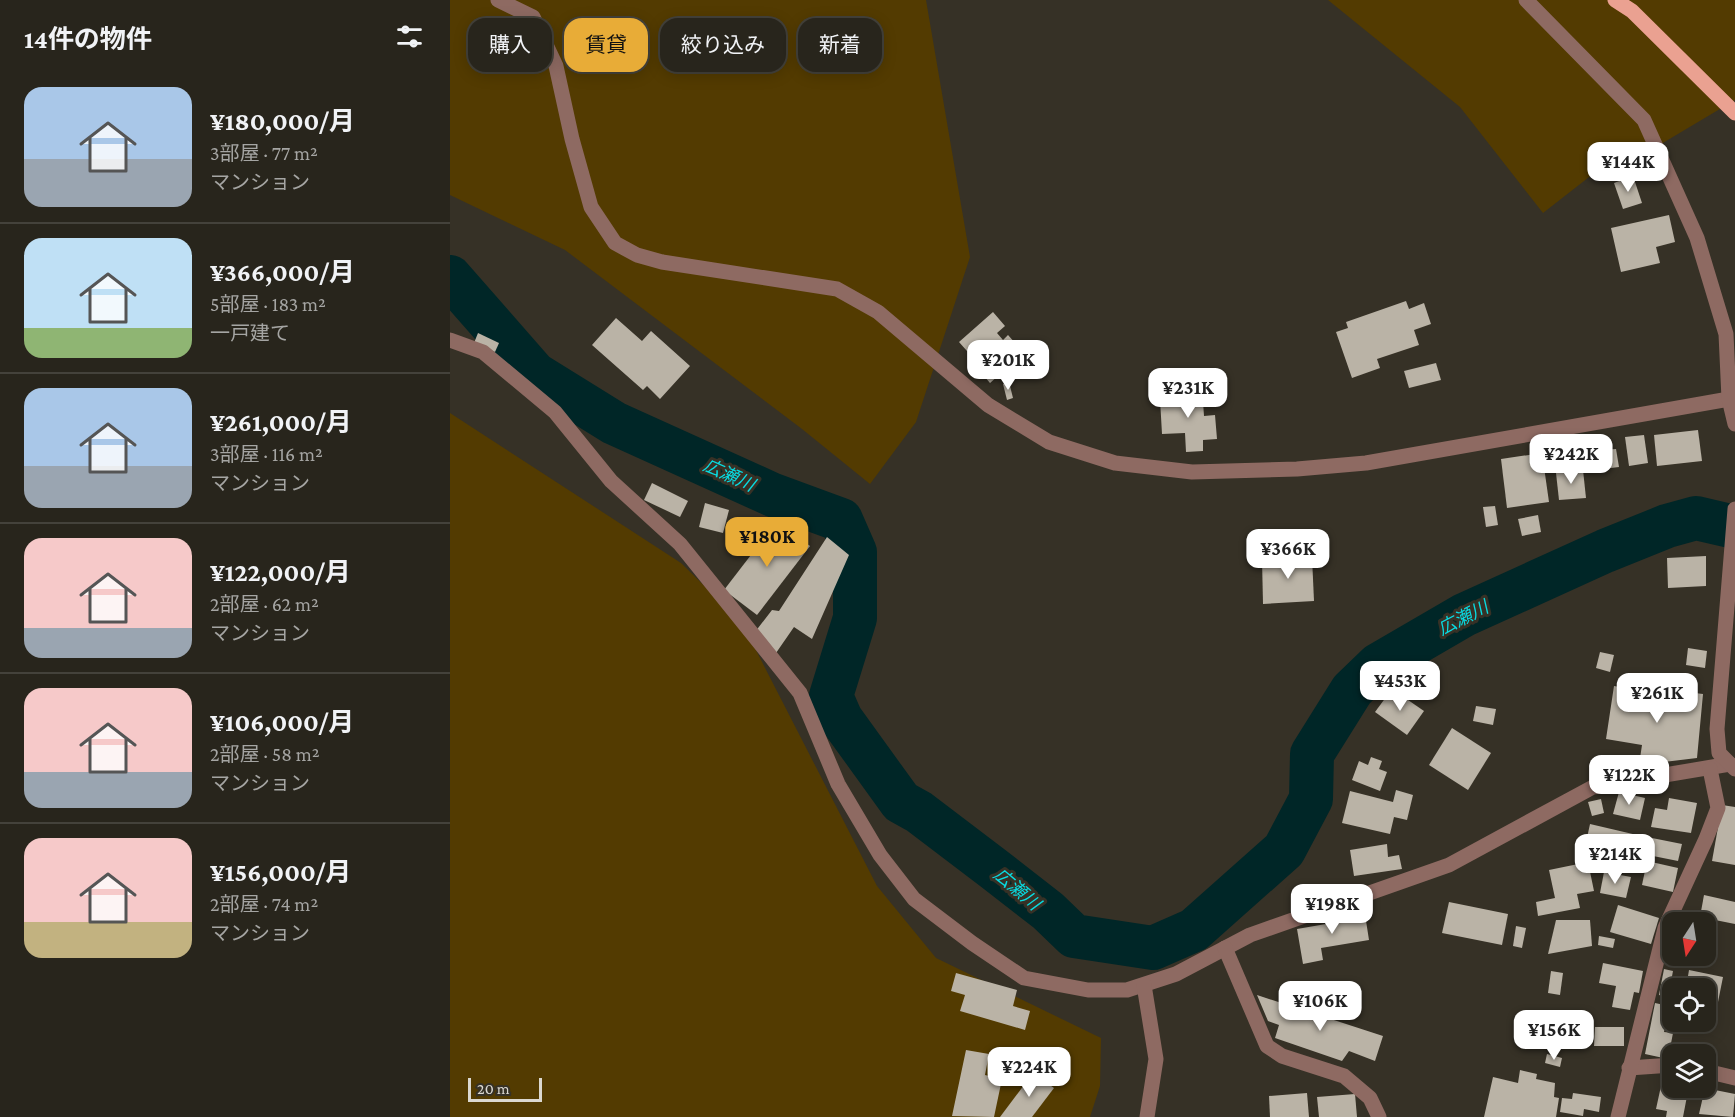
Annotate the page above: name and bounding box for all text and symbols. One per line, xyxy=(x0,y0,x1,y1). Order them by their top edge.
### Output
chip: 購入 xyxy=(468,18,552,72)
chip: 賃貸 xyxy=(564,18,648,72)
chip: 絞り込み xyxy=(660,18,786,72)
chip: 新着 xyxy=(798,18,882,72)
icon: filters xyxy=(393,20,426,53)
text: 14件の物件 xyxy=(24,25,152,54)
text: ¥180,000/月 xyxy=(210,107,355,136)
icon: home xyxy=(72,111,144,183)
text: 3部屋 · 77 m² xyxy=(210,142,318,164)
pin: ¥144K xyxy=(1586,142,1670,193)
text: ¥144K xyxy=(1601,150,1655,172)
text: マンション xyxy=(210,171,310,193)
text: ¥366,000/月 xyxy=(210,258,355,287)
icon: home xyxy=(72,262,144,334)
text: 5部屋 · 183 m² xyxy=(210,293,326,315)
text: 一戸建て xyxy=(210,322,290,344)
pin: ¥201K xyxy=(966,340,1050,391)
text: ¥201K xyxy=(981,348,1035,370)
pin: ¥231K xyxy=(1146,368,1230,419)
text: ¥231K xyxy=(1162,376,1214,398)
text: ¥261,000/月 xyxy=(210,408,352,437)
icon: home xyxy=(72,412,144,484)
pin: ¥242K xyxy=(1529,434,1613,485)
text: ¥242K xyxy=(1544,442,1598,464)
text: 3部屋 · 116 m² xyxy=(210,443,323,465)
water label: 広瀬川 xyxy=(700,455,760,496)
text: マンション xyxy=(210,472,310,494)
pin: ¥180K xyxy=(725,517,809,568)
text: ¥180K xyxy=(739,525,795,547)
pin: ¥366K xyxy=(1246,529,1330,580)
text: ¥366K xyxy=(1260,537,1316,559)
text: ¥122,000/月 xyxy=(210,558,351,587)
icon: home xyxy=(72,562,144,634)
text: 2部屋 · 62 m² xyxy=(210,593,319,615)
water label: 広瀬川 xyxy=(1434,596,1493,639)
text: マンション xyxy=(210,622,310,644)
pin: ¥453K xyxy=(1358,661,1442,712)
text: ¥453K xyxy=(1374,669,1426,691)
pin: ¥261K xyxy=(1615,673,1699,724)
text: ¥261K xyxy=(1631,681,1683,703)
text: ¥106,000/月 xyxy=(210,708,354,737)
icon: home xyxy=(72,712,144,784)
text: 2部屋 · 58 m² xyxy=(210,743,320,765)
pin: ¥122K xyxy=(1587,755,1671,806)
text: ¥122K xyxy=(1603,763,1655,785)
text: マンション xyxy=(210,772,310,794)
pin: ¥214K xyxy=(1573,834,1657,885)
text: ¥214K xyxy=(1589,842,1641,864)
text: ¥156,000/月 xyxy=(210,858,351,887)
icon: home xyxy=(72,862,144,934)
water label: 広瀬川 xyxy=(990,864,1046,915)
pin: ¥198K xyxy=(1290,884,1374,935)
text: ¥198K xyxy=(1305,892,1359,914)
text: 2部屋 · 74 m² xyxy=(210,893,318,915)
north arrow xyxy=(1662,912,1716,966)
map controls xyxy=(1662,912,1716,1098)
text: マンション xyxy=(210,922,310,944)
button: locate xyxy=(1662,978,1716,1032)
pin: ¥106K xyxy=(1278,981,1362,1032)
text: ¥106K xyxy=(1293,989,1347,1011)
pin: ¥156K xyxy=(1512,1010,1596,1061)
text: ¥156K xyxy=(1528,1018,1580,1040)
button: layers xyxy=(1662,1044,1716,1098)
pin: ¥224K xyxy=(987,1047,1071,1098)
text: ¥224K xyxy=(1002,1055,1056,1077)
scale bar xyxy=(468,1075,542,1102)
text: 20 m xyxy=(477,1080,510,1097)

